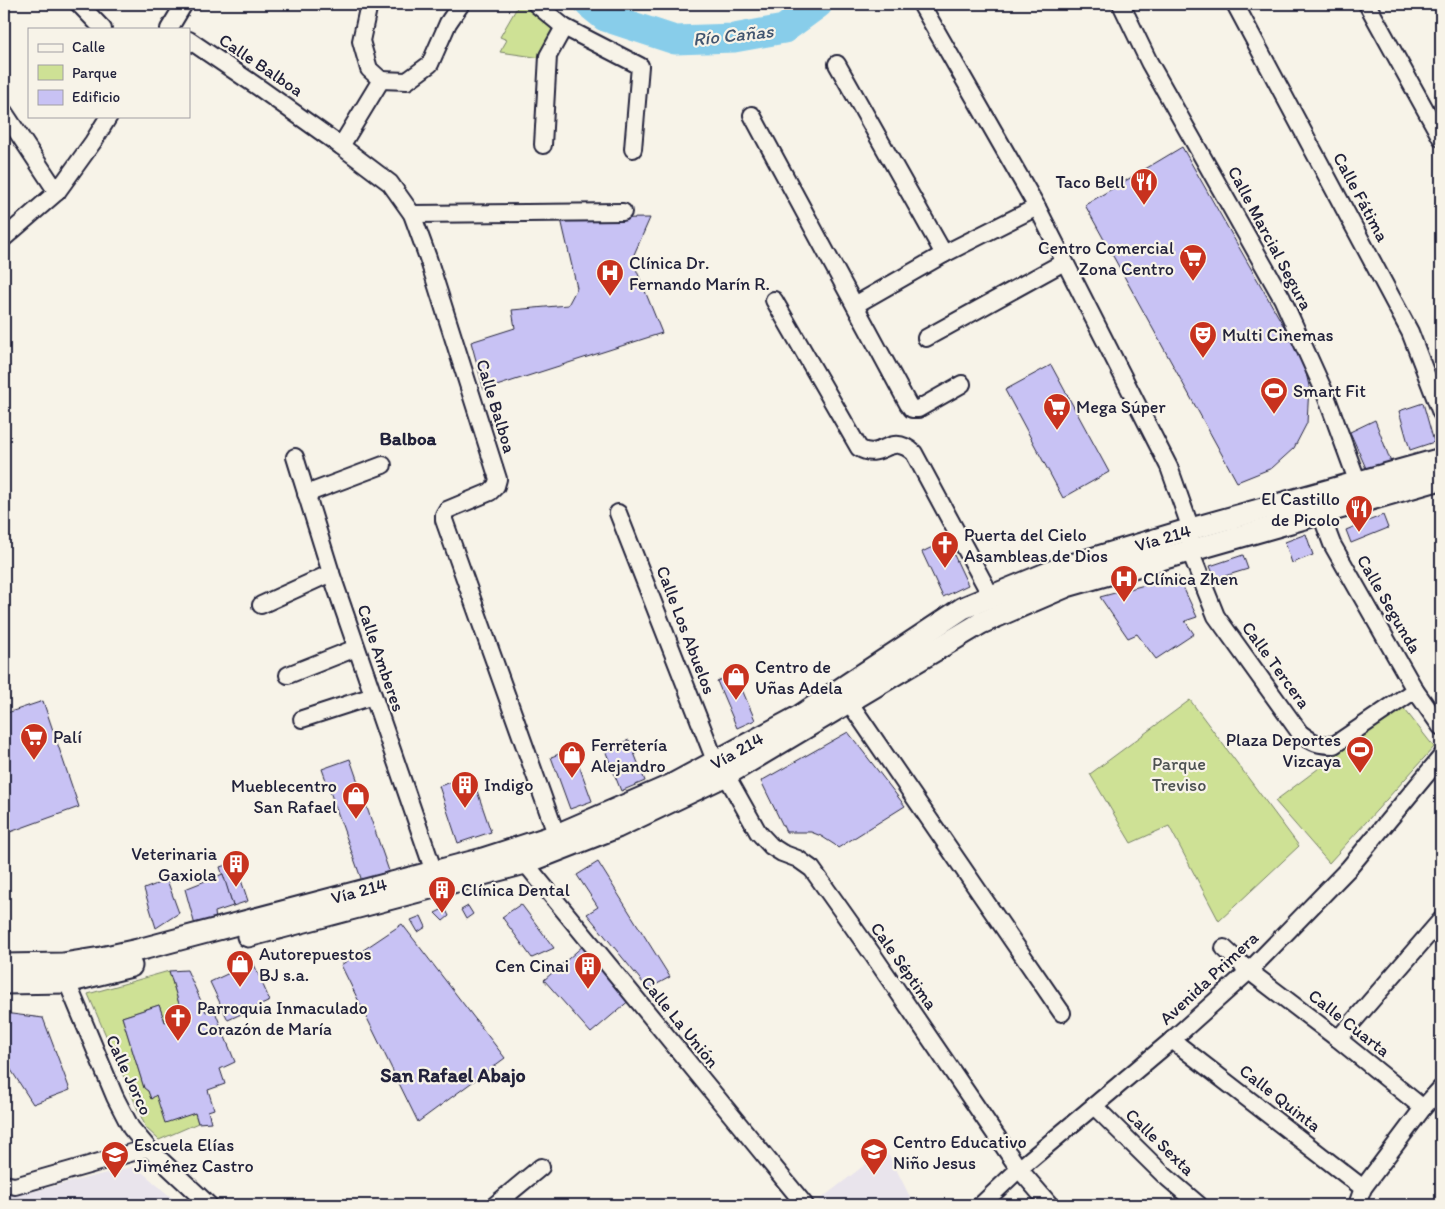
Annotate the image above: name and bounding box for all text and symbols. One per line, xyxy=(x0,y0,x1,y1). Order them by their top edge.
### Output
water label: Río Cañas xyxy=(692,19,776,51)
legend xyxy=(28,28,190,118)
street label: Calle Balboa xyxy=(215,29,307,101)
text: Calle xyxy=(72,38,105,56)
text: Parque xyxy=(72,64,117,82)
text: Edificio xyxy=(72,88,120,106)
street label: Calle Fátima xyxy=(1328,148,1394,246)
street label: Calle Marcial Segura xyxy=(1223,162,1317,314)
restaurant icon: Taco Bell xyxy=(1129,167,1159,206)
place label: Taco Bell xyxy=(1055,171,1125,193)
place label: Centro Comercial Zona Centro xyxy=(1038,237,1174,280)
supermarket icon: Centro Comercial Zona Centro xyxy=(1178,243,1208,282)
place label: Clínica Dr. Fernando Marín R. xyxy=(629,252,770,295)
hospital icon: Clínica Dr. Fernando Marín R. xyxy=(595,258,625,297)
theatre icon: Multi Cinemas xyxy=(1188,320,1218,359)
place label: Multi Cinemas xyxy=(1222,324,1334,346)
street label: Calle Balboa xyxy=(471,356,521,456)
sports icon: Smart Fit xyxy=(1259,376,1289,415)
place label: Smart Fit xyxy=(1293,380,1366,402)
supermarket icon: Mega Súper xyxy=(1042,392,1072,431)
place label: Mega Súper xyxy=(1076,396,1166,418)
district label: Balboa xyxy=(380,427,437,450)
place label: El Castillo de Picolo xyxy=(1261,488,1340,531)
restaurant icon: El Castillo de Picolo xyxy=(1344,494,1374,533)
street label: Vía 214 xyxy=(1132,519,1194,556)
place label: Puerta del Cielo Asambleas de Dios xyxy=(964,524,1108,567)
church icon: Puerta del Cielo Asambleas de Dios xyxy=(930,530,960,569)
street label: Calle Segunda xyxy=(1352,551,1426,657)
street label: Calle Los Abuelos xyxy=(651,563,721,697)
hospital icon: Clínica Zhen xyxy=(1109,564,1139,603)
place label: Clínica Zhen xyxy=(1143,568,1238,590)
street label: Calle Amberes xyxy=(352,601,410,715)
street label: Calle Tercera xyxy=(1237,617,1315,713)
place label: Centro de Uñas Adela xyxy=(755,656,843,699)
shop icon: Centro de Uñas Adela xyxy=(721,662,751,701)
supermarket icon: Palí xyxy=(19,722,49,761)
place label: Palí xyxy=(53,726,82,748)
street label: Vía 214 xyxy=(707,727,768,775)
place label: Plaza Deportes Vizcaya xyxy=(1226,729,1342,772)
place label: Ferretería Alejandro xyxy=(591,734,668,777)
sports icon: Plaza Deportes Vizcaya xyxy=(1345,735,1375,774)
shop icon: Ferretería Alejandro xyxy=(557,740,587,779)
park label: Parque Treviso xyxy=(1152,753,1206,796)
building icon: Indigo xyxy=(450,770,480,809)
place label: Indigo xyxy=(484,774,534,796)
place label: Mueblecentro San Rafael xyxy=(231,775,337,818)
shop icon: Mueblecentro San Rafael xyxy=(341,781,371,820)
place label: Veterinaria Gaxiola xyxy=(131,843,218,886)
building icon: Veterinaria Gaxiola xyxy=(221,849,251,888)
street label: Vía 214 xyxy=(328,873,390,909)
building icon: Clínica Dental xyxy=(427,875,457,914)
place label: Clínica Dental xyxy=(461,879,570,901)
street label: Cale Séptima xyxy=(866,918,943,1015)
street label: Avenida Primera xyxy=(1155,926,1263,1029)
place label: Autorepuestos BJ s.a. xyxy=(259,943,372,986)
shop icon: Autorepuestos BJ s.a. xyxy=(225,949,255,988)
building icon: Cen Cinai xyxy=(573,951,603,990)
place label: Cen Cinai xyxy=(495,955,569,977)
street label: Calle La Unión xyxy=(636,972,724,1073)
street label: Calle Cuarta xyxy=(1304,984,1394,1062)
place label: Parroquia Inmaculado Corazón de María xyxy=(197,997,368,1040)
church icon: Parroquia Inmaculado Corazón de María xyxy=(163,1003,193,1042)
street label: Calle Jorco xyxy=(101,1031,157,1119)
street label: Calle Quinta xyxy=(1235,1059,1325,1137)
district label: San Rafael Abajo xyxy=(380,1063,526,1088)
street label: Calle Sexta xyxy=(1121,1104,1200,1181)
place label: Centro Educativo Niño Jesus xyxy=(893,1131,1027,1174)
place label: Escuela Elías Jiménez Castro xyxy=(134,1134,254,1177)
school or university icon: Centro Educativo Niño Jesus xyxy=(859,1137,889,1176)
school or university icon: Escuela Elías Jiménez Castro xyxy=(100,1140,130,1179)

